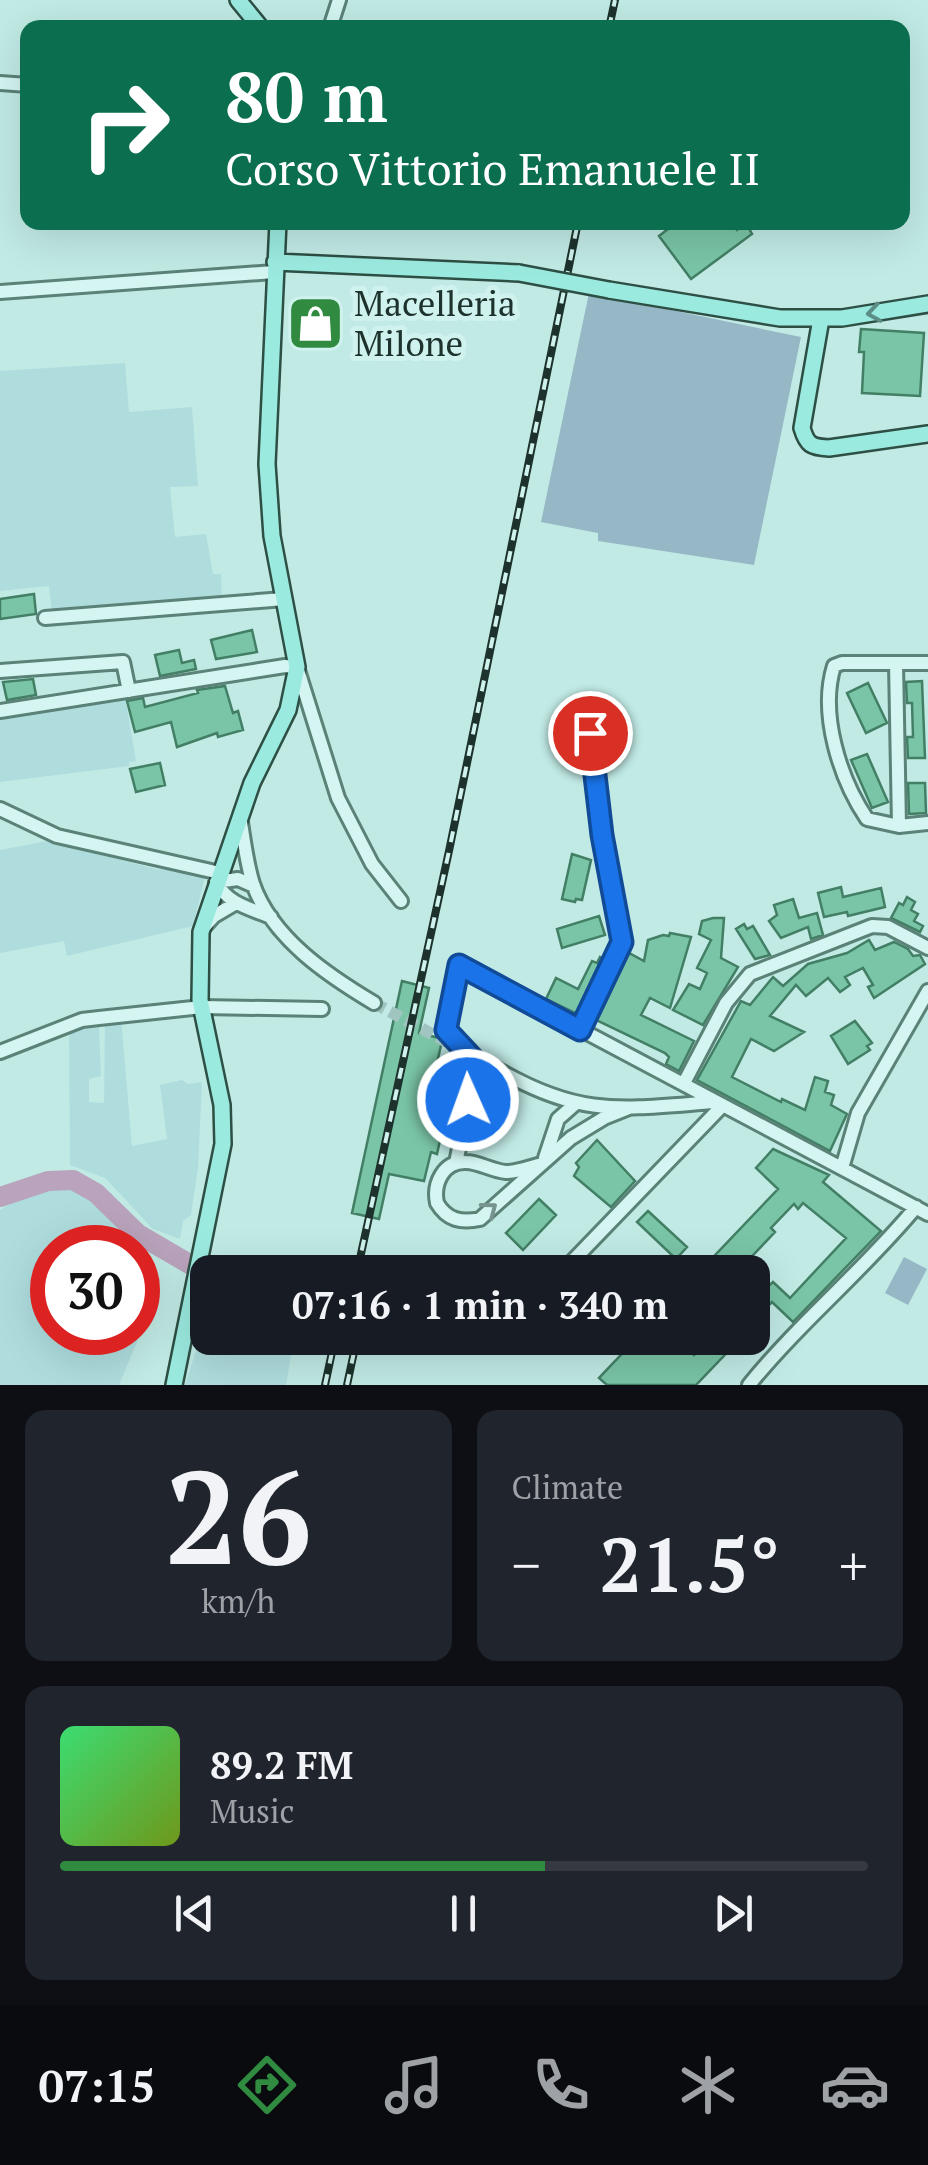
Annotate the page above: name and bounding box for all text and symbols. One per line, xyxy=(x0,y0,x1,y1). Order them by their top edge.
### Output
text: 80 m xyxy=(225,49,388,142)
icon: right xyxy=(60,60,190,190)
text: Corso Vittorio Emanuele II xyxy=(225,138,760,198)
place label: Macelleria Milone xyxy=(354,280,516,366)
shop icon: Macelleria Milone xyxy=(285,293,345,353)
one-way arrow xyxy=(866,302,883,323)
pin xyxy=(548,691,633,776)
icon: arrive xyxy=(563,706,618,761)
position arrow xyxy=(416,1048,520,1152)
one-way arrow xyxy=(479,1203,498,1221)
speed limit sign: 30 xyxy=(30,1225,160,1355)
text: 07:16 · 1 min · 340 m xyxy=(292,1280,668,1330)
text: 26 xyxy=(165,1429,312,1601)
text: Climate xyxy=(512,1466,623,1508)
text: 21.5° xyxy=(600,1514,780,1613)
text: − xyxy=(512,1528,541,1601)
text: + xyxy=(839,1528,868,1601)
text: km/h xyxy=(201,1580,275,1622)
text: 89.2 FM xyxy=(210,1740,353,1790)
text: Music xyxy=(210,1790,295,1832)
icon: previous xyxy=(167,1886,222,1941)
icon: pause xyxy=(436,1886,491,1941)
icon: next xyxy=(706,1886,761,1941)
icon: directions xyxy=(232,2050,302,2120)
icon: music xyxy=(379,2050,449,2120)
icon: phone xyxy=(526,2050,596,2120)
icon: climate xyxy=(673,2050,743,2120)
icon: car xyxy=(820,2050,890,2120)
text: 07:15 xyxy=(38,2055,156,2115)

